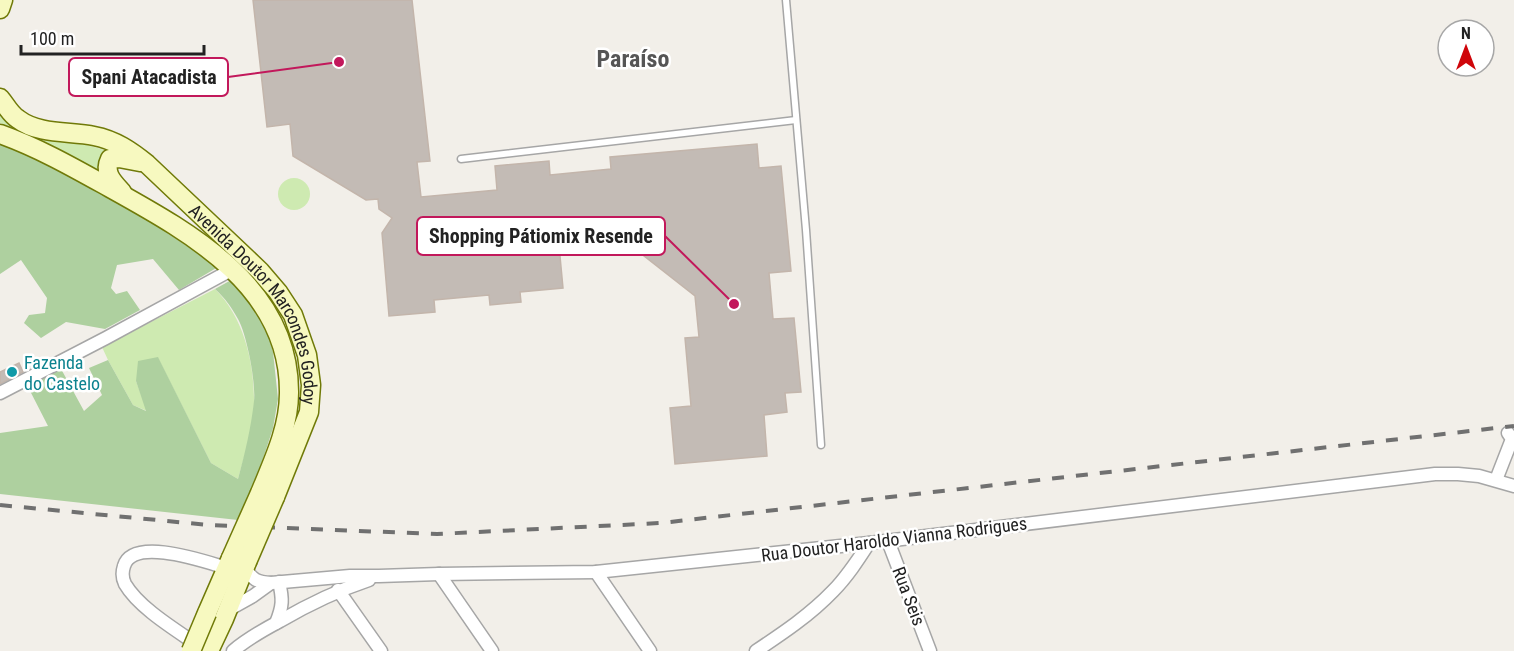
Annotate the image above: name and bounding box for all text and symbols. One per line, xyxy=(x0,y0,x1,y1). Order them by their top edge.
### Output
scale bar xyxy=(21,18,204,56)
north arrow xyxy=(1436,18,1496,78)
text: N xyxy=(1461,24,1471,43)
text: 100 m xyxy=(30,28,74,49)
district label: Paraíso xyxy=(597,45,669,73)
callout: Spani Atacadista xyxy=(69,58,228,96)
text: Spani Atacadista xyxy=(81,65,217,89)
street label: Avenida Doutor Marcondes Godoy xyxy=(185,199,322,406)
callout: Shopping Pátiomix Resende xyxy=(417,217,665,255)
text: Shopping Pátiomix Resende xyxy=(429,224,653,248)
place label: Fazenda do Castelo xyxy=(24,352,100,394)
marker: Fazenda do Castelo xyxy=(5,365,19,379)
street label: Rua Doutor Haroldo Vianna Rodrigues xyxy=(760,512,1028,566)
street label: Rua Seis xyxy=(888,564,930,628)

